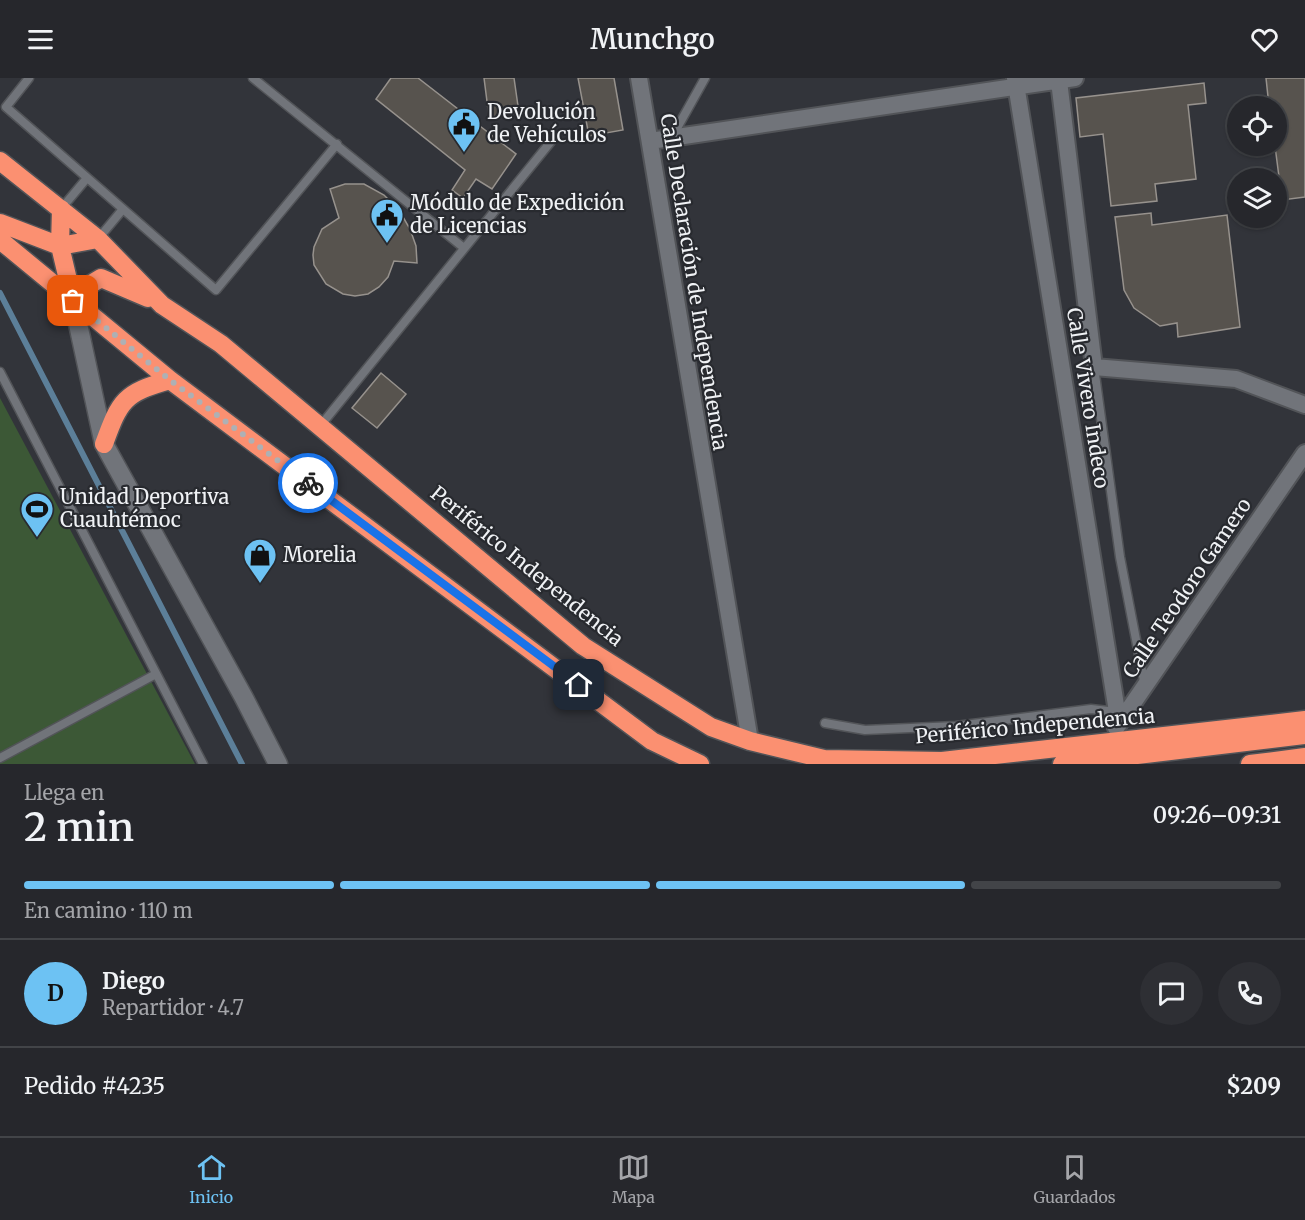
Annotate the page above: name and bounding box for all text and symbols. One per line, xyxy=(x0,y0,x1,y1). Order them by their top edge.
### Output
text: Munchgo xyxy=(590,22,715,56)
icon: menu xyxy=(24,23,57,56)
icon: heart xyxy=(1248,23,1281,56)
map controls xyxy=(1227,96,1287,228)
button: locate xyxy=(1227,96,1287,156)
place label: Devolución de Vehículos xyxy=(487,99,607,147)
public building icon: Devolución de Vehículos xyxy=(446,106,482,153)
street label: Calle Declaración de Independencia xyxy=(656,112,734,452)
button: layers xyxy=(1227,168,1287,228)
place label: Módulo de Expedición de Licencias xyxy=(410,190,625,238)
public building icon: Módulo de Expedición de Licencias xyxy=(369,197,405,244)
pin xyxy=(47,275,98,326)
icon: bag xyxy=(56,284,89,317)
street label: Calle Vivero Indeco xyxy=(1062,306,1115,490)
courier xyxy=(278,453,338,513)
icon: bike xyxy=(292,467,325,500)
street label: Periférico Independencia xyxy=(426,480,629,651)
place label: Unidad Deportiva Cuauhtémoc xyxy=(60,484,230,532)
sports icon: Unidad Deportiva Cuauhtémoc xyxy=(19,491,55,538)
street label: Calle Teodoro Gamero xyxy=(1117,493,1256,683)
shop icon: Morelia xyxy=(242,537,278,584)
place label: Morelia xyxy=(283,542,357,567)
pin xyxy=(553,659,604,710)
icon: home xyxy=(562,668,595,701)
street label: Periférico Independencia xyxy=(914,703,1156,748)
text: Llega en xyxy=(24,780,104,805)
text: 09:26–09:31 xyxy=(1153,801,1281,829)
text: 2 min xyxy=(24,803,134,852)
text: En camino · 110 m xyxy=(24,898,193,923)
button: chat xyxy=(1140,962,1203,1025)
button: phone xyxy=(1218,962,1281,1025)
text: Diego xyxy=(102,967,165,995)
text: D xyxy=(47,979,64,1007)
text: Repartidor · 4.7 xyxy=(102,995,244,1020)
text: Pedido #4235 xyxy=(24,1072,165,1100)
text: $209 xyxy=(1226,1072,1281,1100)
tab: Inicio xyxy=(189,1151,233,1207)
tab: Mapa xyxy=(612,1151,655,1207)
tab: Guardados xyxy=(1033,1151,1116,1207)

